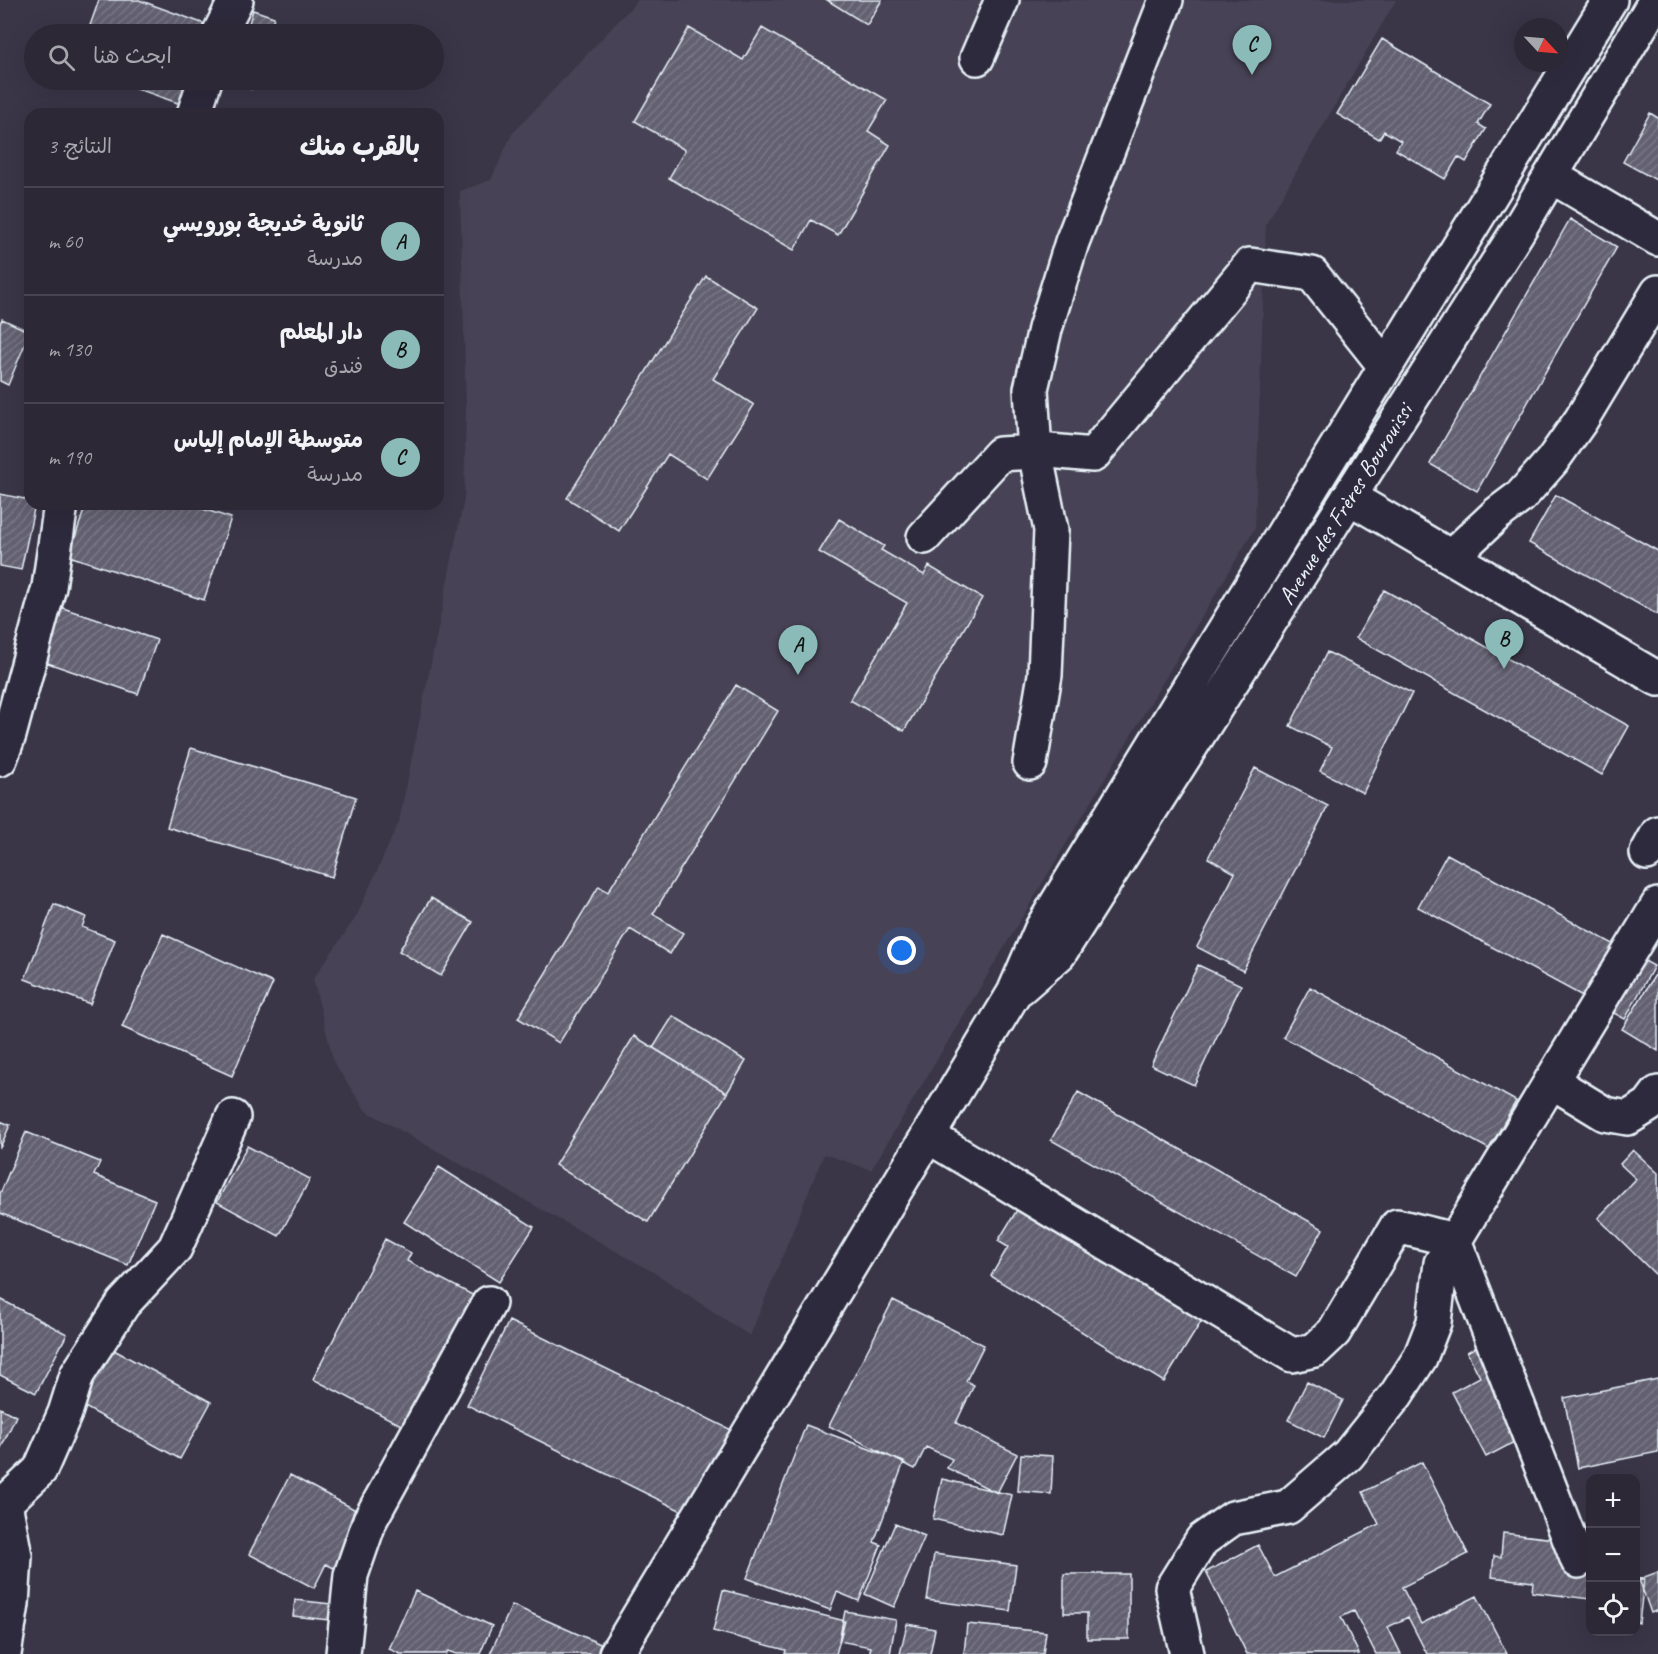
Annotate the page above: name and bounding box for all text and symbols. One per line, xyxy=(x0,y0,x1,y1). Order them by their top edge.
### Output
north arrow xyxy=(1514,18,1568,72)
search box xyxy=(24,24,444,90)
pin: C xyxy=(1232,26,1272,75)
icon: search xyxy=(45,41,78,74)
text: ابحث هنا xyxy=(93,42,172,70)
text: بالقرب منك xyxy=(300,130,420,163)
text: النتائج: 3 xyxy=(48,134,112,159)
text: ثانوية خديجة بورويسي xyxy=(163,210,363,238)
text: 60 m xyxy=(48,229,82,254)
text: A xyxy=(395,229,406,254)
text: مدرسة xyxy=(307,246,363,271)
text: دار المعلم xyxy=(280,318,363,346)
text: 130 m xyxy=(48,337,91,362)
text: B xyxy=(395,337,406,362)
text: فندق xyxy=(324,354,363,379)
street label: Avenue des Frères Bourouissi xyxy=(1271,396,1420,610)
text: متوسطة الإمام إلياس xyxy=(174,426,363,454)
text: 190 m xyxy=(48,445,91,470)
text: C xyxy=(396,445,405,470)
text: مدرسة xyxy=(307,462,363,487)
pin: B xyxy=(1484,620,1524,669)
pin: A xyxy=(778,626,818,675)
your location xyxy=(887,936,916,965)
map controls xyxy=(1586,1474,1640,1636)
button: + xyxy=(1586,1474,1640,1528)
button: − xyxy=(1586,1528,1640,1582)
button: locate xyxy=(1586,1582,1640,1636)

